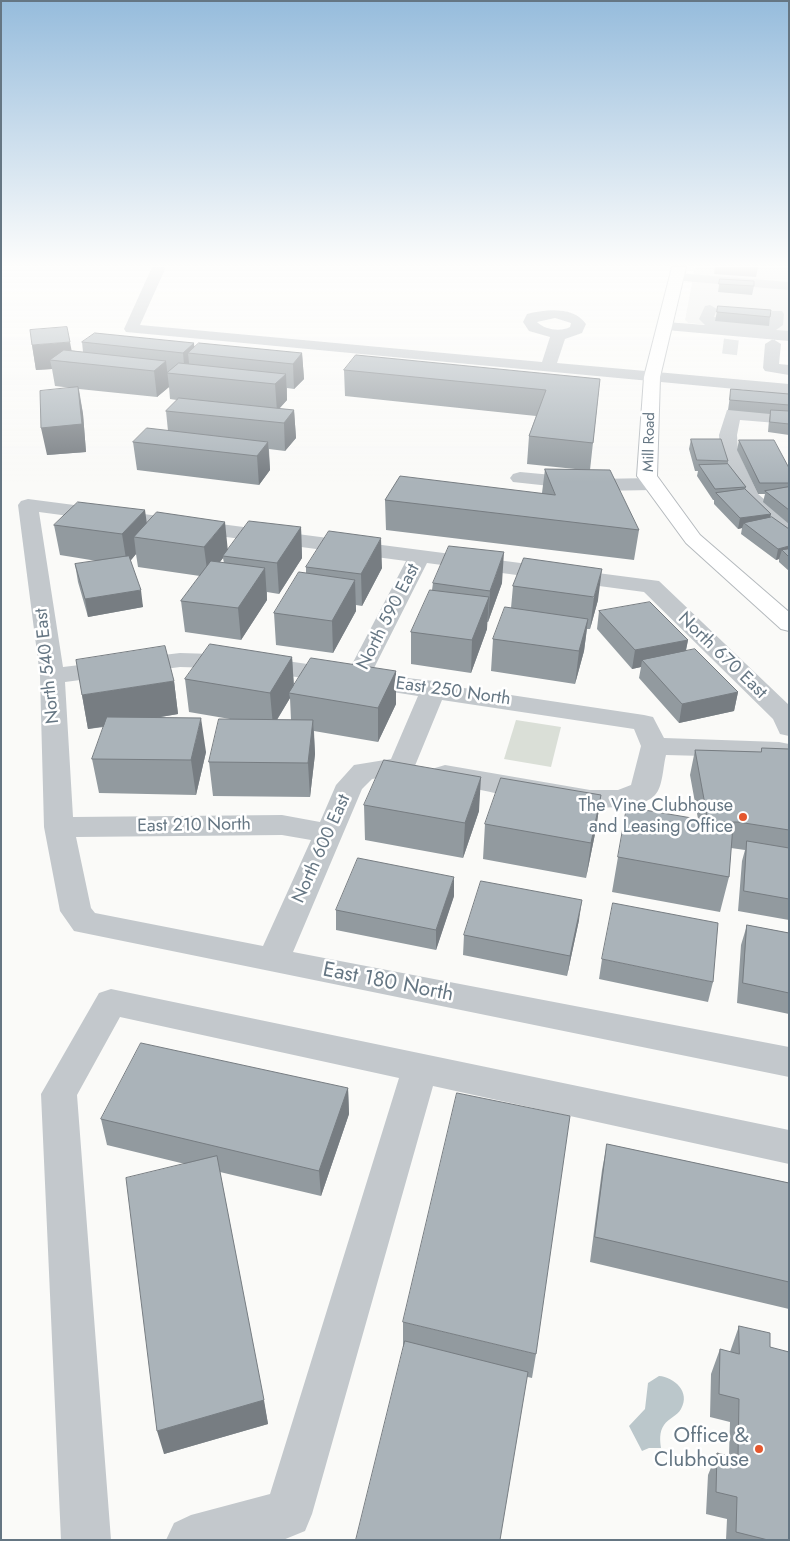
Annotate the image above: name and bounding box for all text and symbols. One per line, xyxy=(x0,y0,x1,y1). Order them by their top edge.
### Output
street label: Mill Road xyxy=(640,412,660,472)
street label: North 590 East xyxy=(353,560,425,674)
street label: North 540 East xyxy=(31,607,65,725)
street label: North 670 East xyxy=(673,608,771,704)
street label: East 250 North xyxy=(394,673,512,711)
street label: North 600 East xyxy=(288,791,356,907)
place label: The Vine Clubhouse and Leasing Office xyxy=(578,796,733,839)
marker: The Vine Clubhouse and Leasing Office xyxy=(737,811,749,823)
street label: East 210 North xyxy=(137,814,251,838)
street label: East 180 North xyxy=(321,958,455,1008)
place label: Office & Clubhouse xyxy=(654,1424,749,1474)
marker: Office & Clubhouse xyxy=(753,1443,765,1455)

